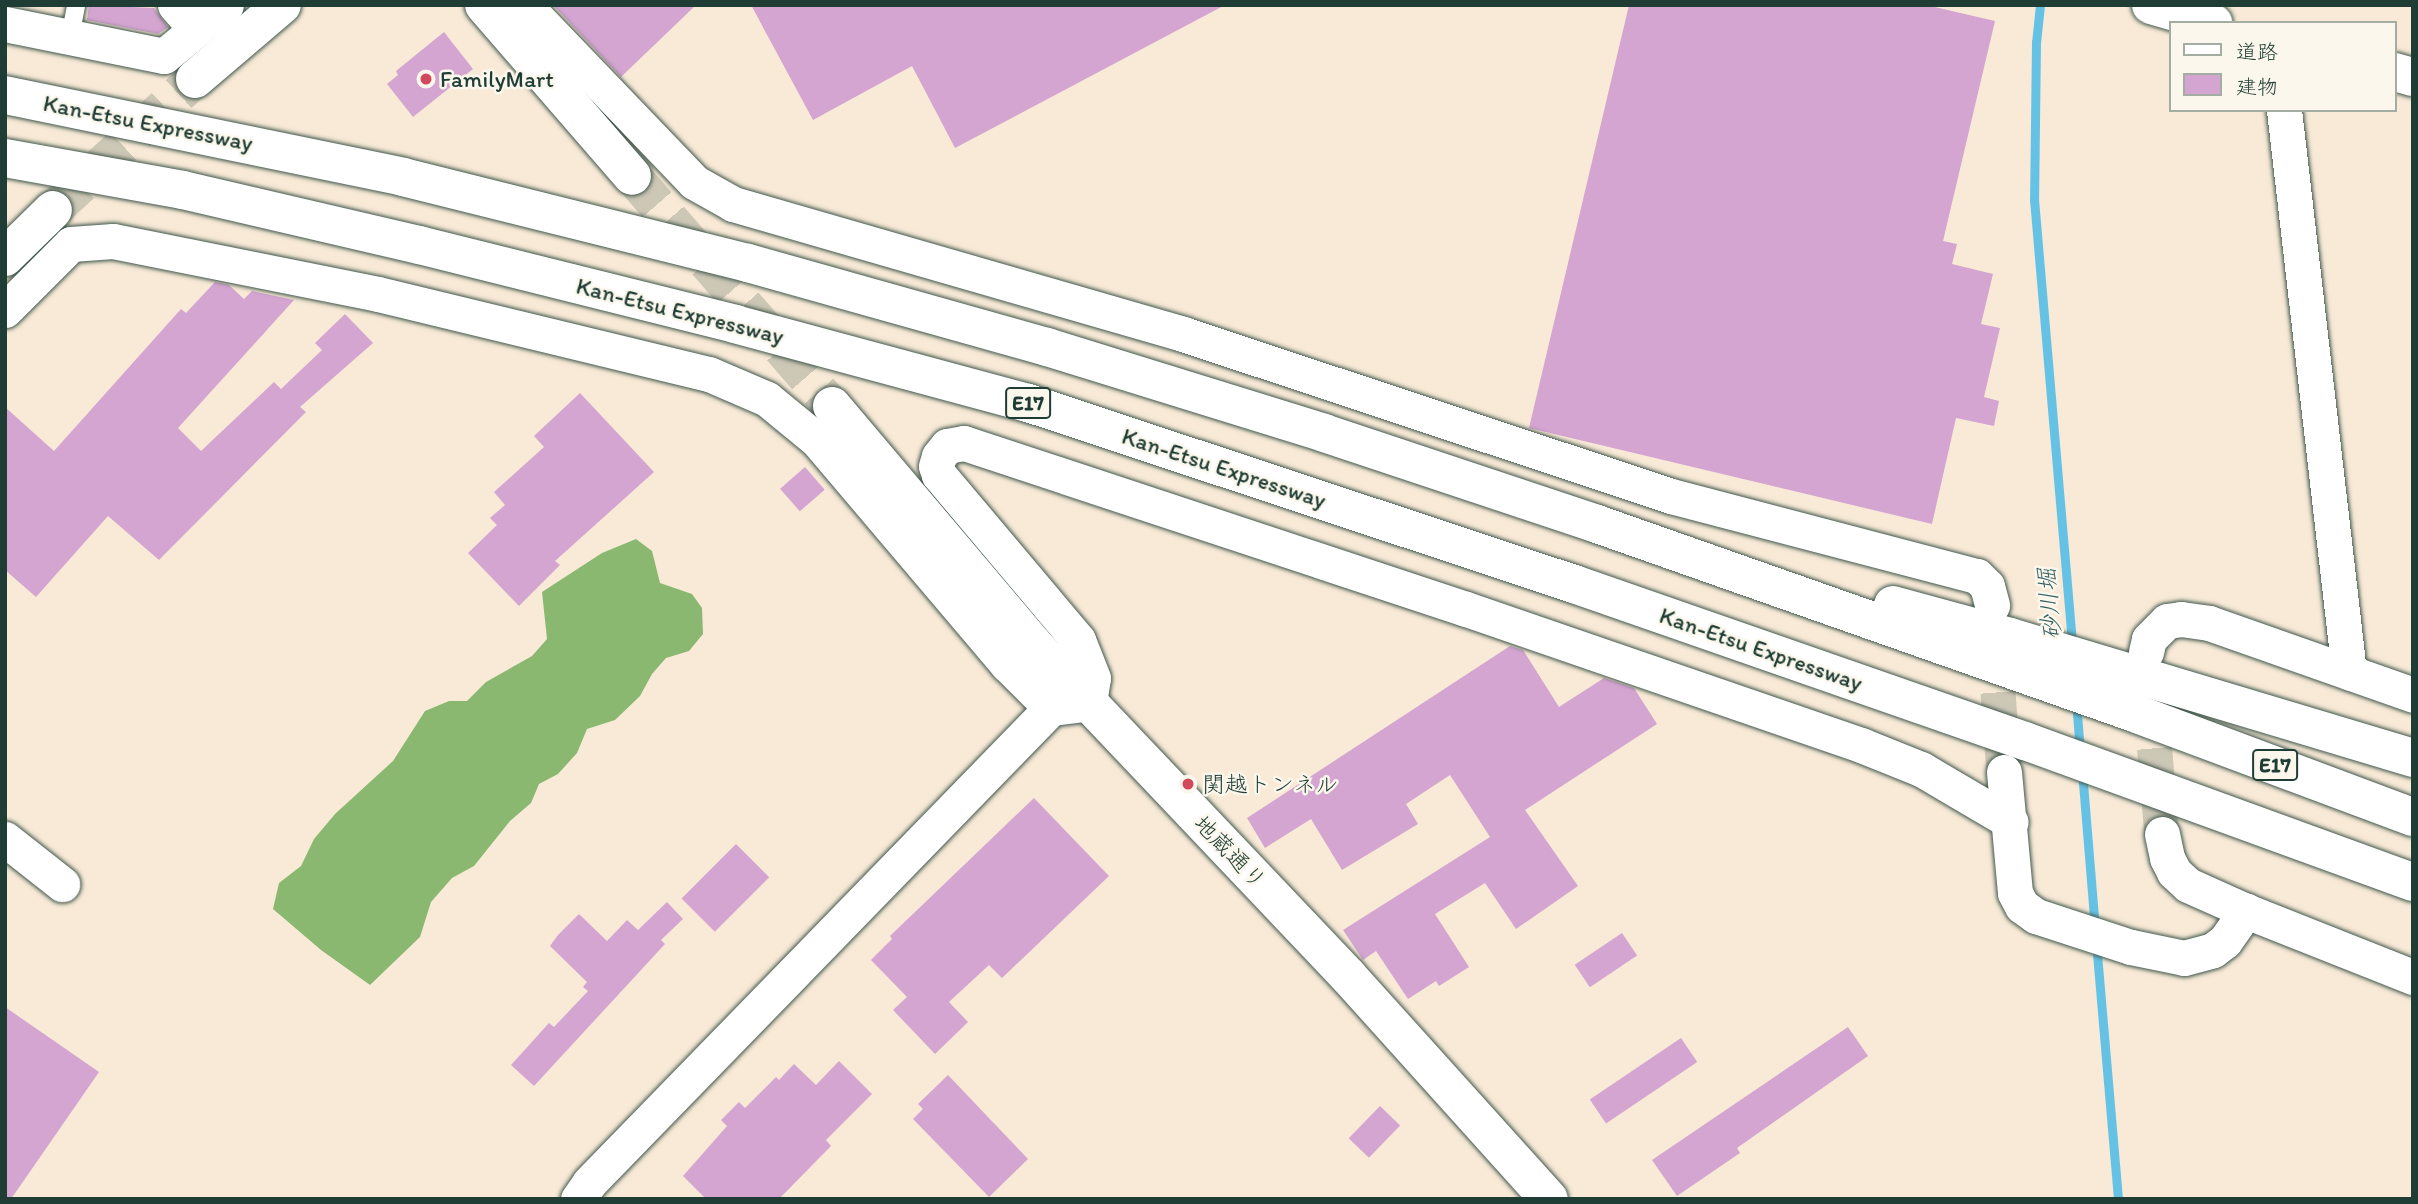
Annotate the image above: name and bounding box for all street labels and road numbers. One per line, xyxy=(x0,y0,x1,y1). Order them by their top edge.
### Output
street label: Kan-Etsu Expressway xyxy=(41,89,255,157)
street label: Kan-Etsu Expressway xyxy=(574,272,786,350)
road number: E17 xyxy=(1004,386,1052,420)
street label: Kan-Etsu Expressway xyxy=(1119,422,1329,514)
street label: Kan-Etsu Expressway xyxy=(1656,601,1866,697)
road number: E17 xyxy=(2250,748,2300,782)
street label: 地蔵通り xyxy=(1188,809,1272,895)

